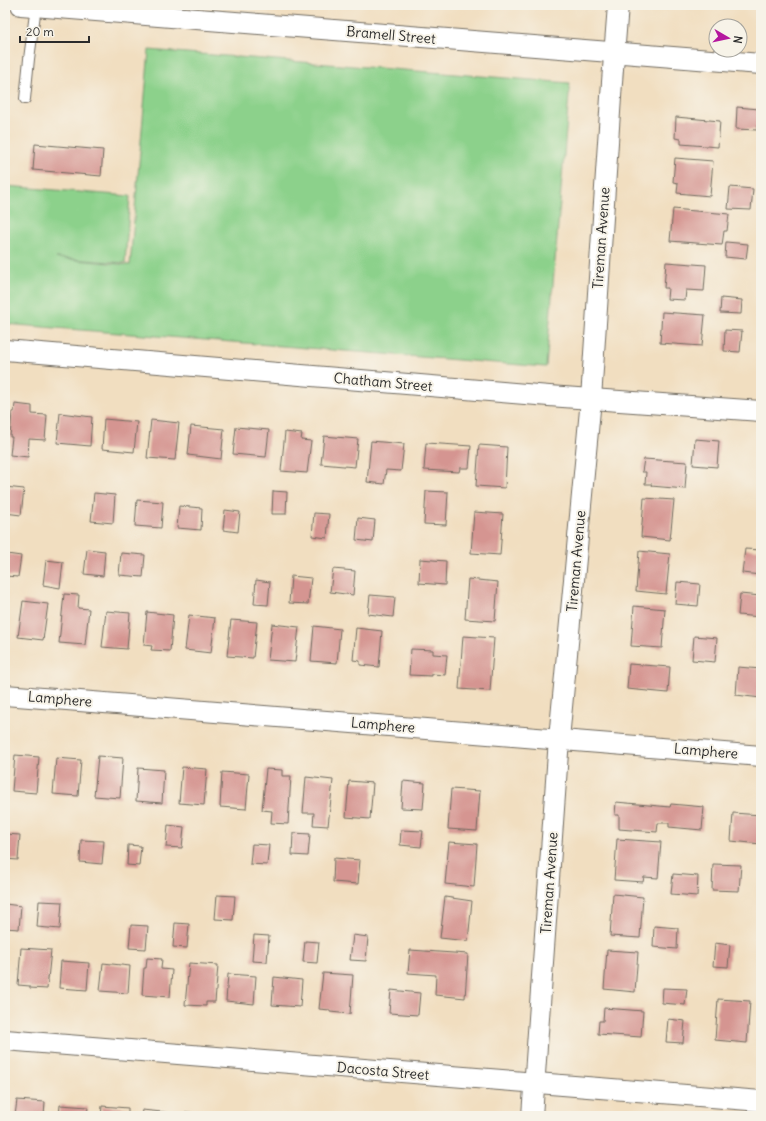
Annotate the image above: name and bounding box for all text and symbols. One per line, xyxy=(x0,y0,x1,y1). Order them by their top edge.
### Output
scale bar xyxy=(20,18,89,44)
north arrow xyxy=(708,18,748,58)
street label: Bramell Street xyxy=(346,22,437,48)
text: 20 m xyxy=(26,24,54,39)
text: N xyxy=(730,35,745,44)
street label: Tireman Avenue xyxy=(588,187,614,289)
street label: Chatham Street xyxy=(333,369,433,395)
street label: Tireman Avenue xyxy=(563,509,589,613)
street label: Lamphere xyxy=(27,687,93,711)
street label: Lamphere xyxy=(350,713,416,737)
street label: Lamphere xyxy=(673,739,739,763)
street label: Tireman Avenue xyxy=(536,832,562,934)
street label: Dacosta Street xyxy=(336,1058,430,1084)

